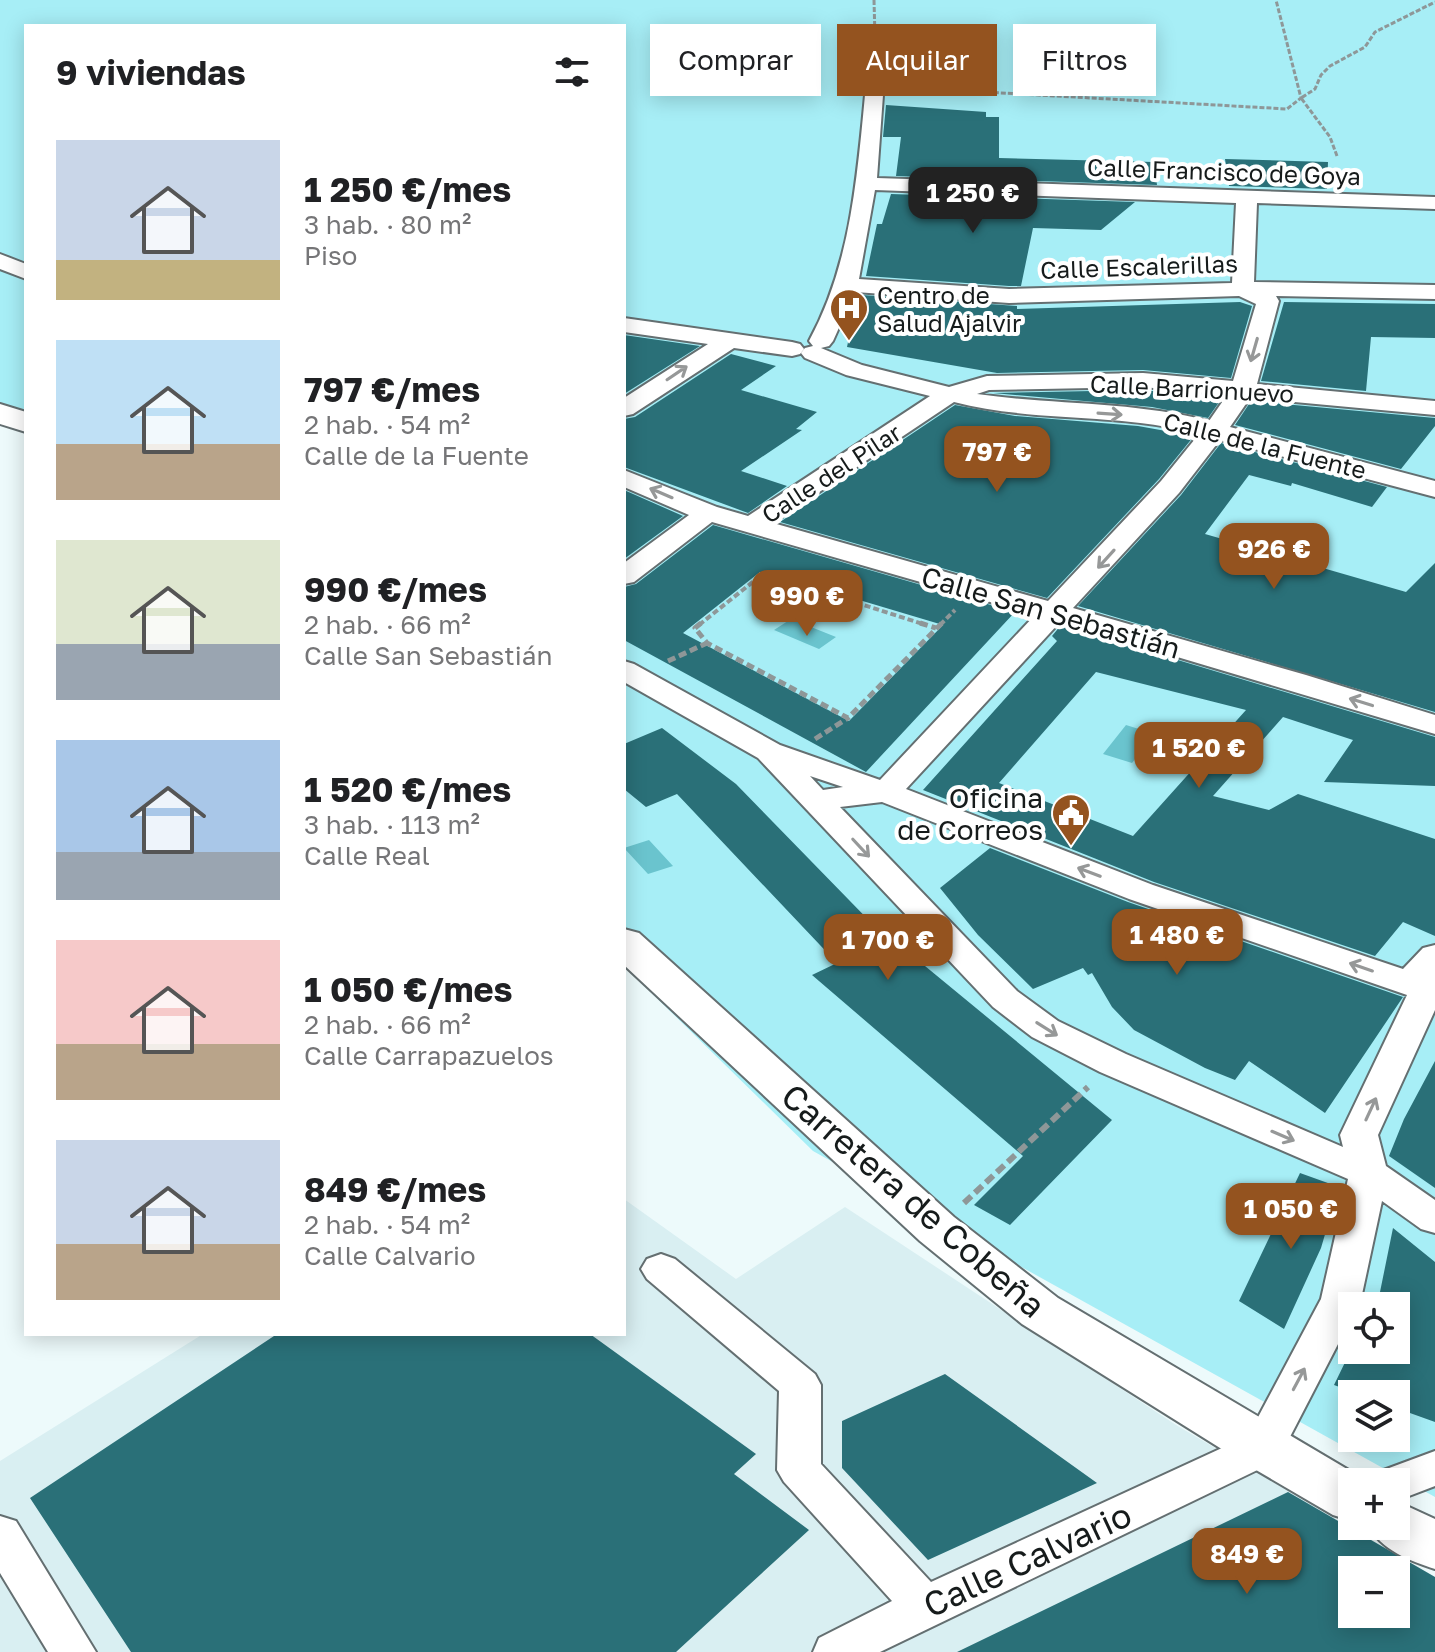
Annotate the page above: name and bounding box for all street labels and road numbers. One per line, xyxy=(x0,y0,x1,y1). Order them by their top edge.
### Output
street label: Calle Francisco de Goya xyxy=(1086,152,1362,190)
street label: Calle Escalerillas xyxy=(1040,248,1238,284)
street label: Calle Barrionuevo xyxy=(1089,368,1295,408)
street label: Calle de la Fuente xyxy=(1161,406,1369,484)
street label: Calle del Pilar xyxy=(756,417,906,529)
street label: Calle San Sebastián xyxy=(918,559,1184,665)
street label: Carretera de Cobeña xyxy=(774,1075,1054,1325)
street label: Calle Calvario xyxy=(917,1493,1137,1625)

